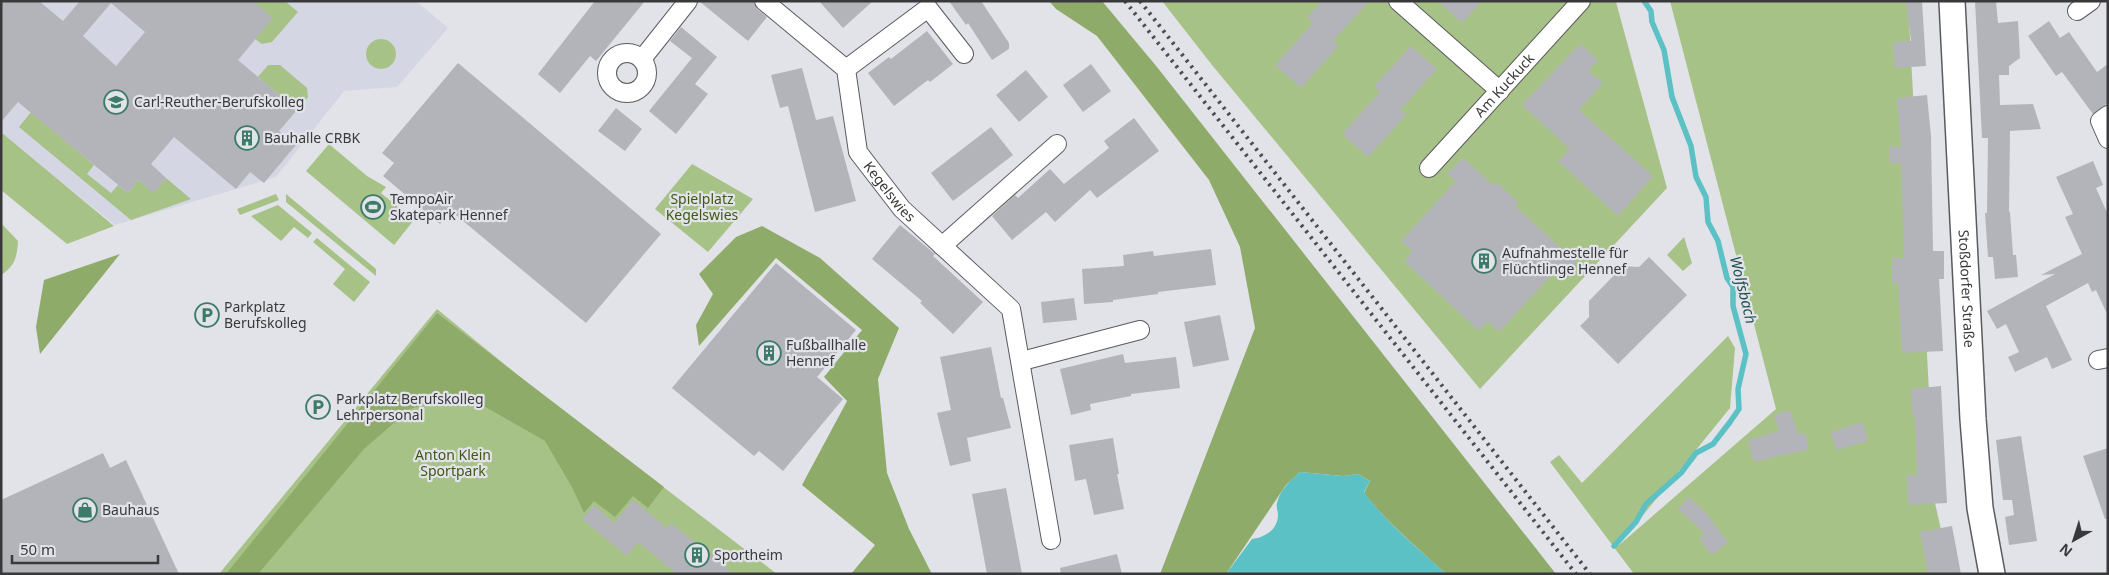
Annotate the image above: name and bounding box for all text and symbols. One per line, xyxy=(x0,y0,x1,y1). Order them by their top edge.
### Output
street label: Am Kuckuck xyxy=(1470,48,1538,121)
school or university icon: Carl-Reuther-Berufskolleg xyxy=(103,89,129,115)
place label: Carl-Reuther-Berufskolleg xyxy=(134,92,304,111)
building icon: Bauhalle CRBK xyxy=(234,125,260,151)
place label: Bauhalle CRBK xyxy=(264,128,361,147)
street label: Kegelswies xyxy=(860,157,920,226)
place label: TempoAir Skatepark Hennef xyxy=(390,189,509,224)
park label: Spielplatz Kegelswies xyxy=(666,189,739,224)
sports icon: TempoAir Skatepark Hennef xyxy=(360,194,386,220)
street label: Stoßdorfer Straße xyxy=(1955,229,1979,348)
place label: Aufnahmestelle für Flüchtlinge Hennef xyxy=(1502,243,1628,278)
building icon: Aufnahmestelle für Flüchtlinge Hennef xyxy=(1471,248,1497,274)
water label: Wolfsbach xyxy=(1726,254,1762,326)
place label: Parkplatz Berufskolleg xyxy=(224,297,307,332)
parking icon: Parkplatz Berufskolleg xyxy=(194,302,220,328)
place label: Fußballhalle Hennef xyxy=(786,335,866,370)
building icon: Fußballhalle Hennef xyxy=(756,340,782,366)
place label: Parkplatz Berufskolleg Lehrpersonal xyxy=(336,389,484,424)
parking icon: Parkplatz Berufskolleg Lehrpersonal xyxy=(305,394,331,420)
park label: Anton Klein Sportpark xyxy=(415,445,491,480)
shop icon: Bauhaus xyxy=(72,497,98,523)
place label: Bauhaus xyxy=(102,500,160,519)
north arrow xyxy=(2049,515,2099,565)
scale bar xyxy=(12,532,159,564)
text: 50 m xyxy=(20,539,55,559)
text: N xyxy=(2055,540,2076,561)
building icon: Sportheim xyxy=(684,542,710,568)
place label: Sportheim xyxy=(714,545,783,564)

